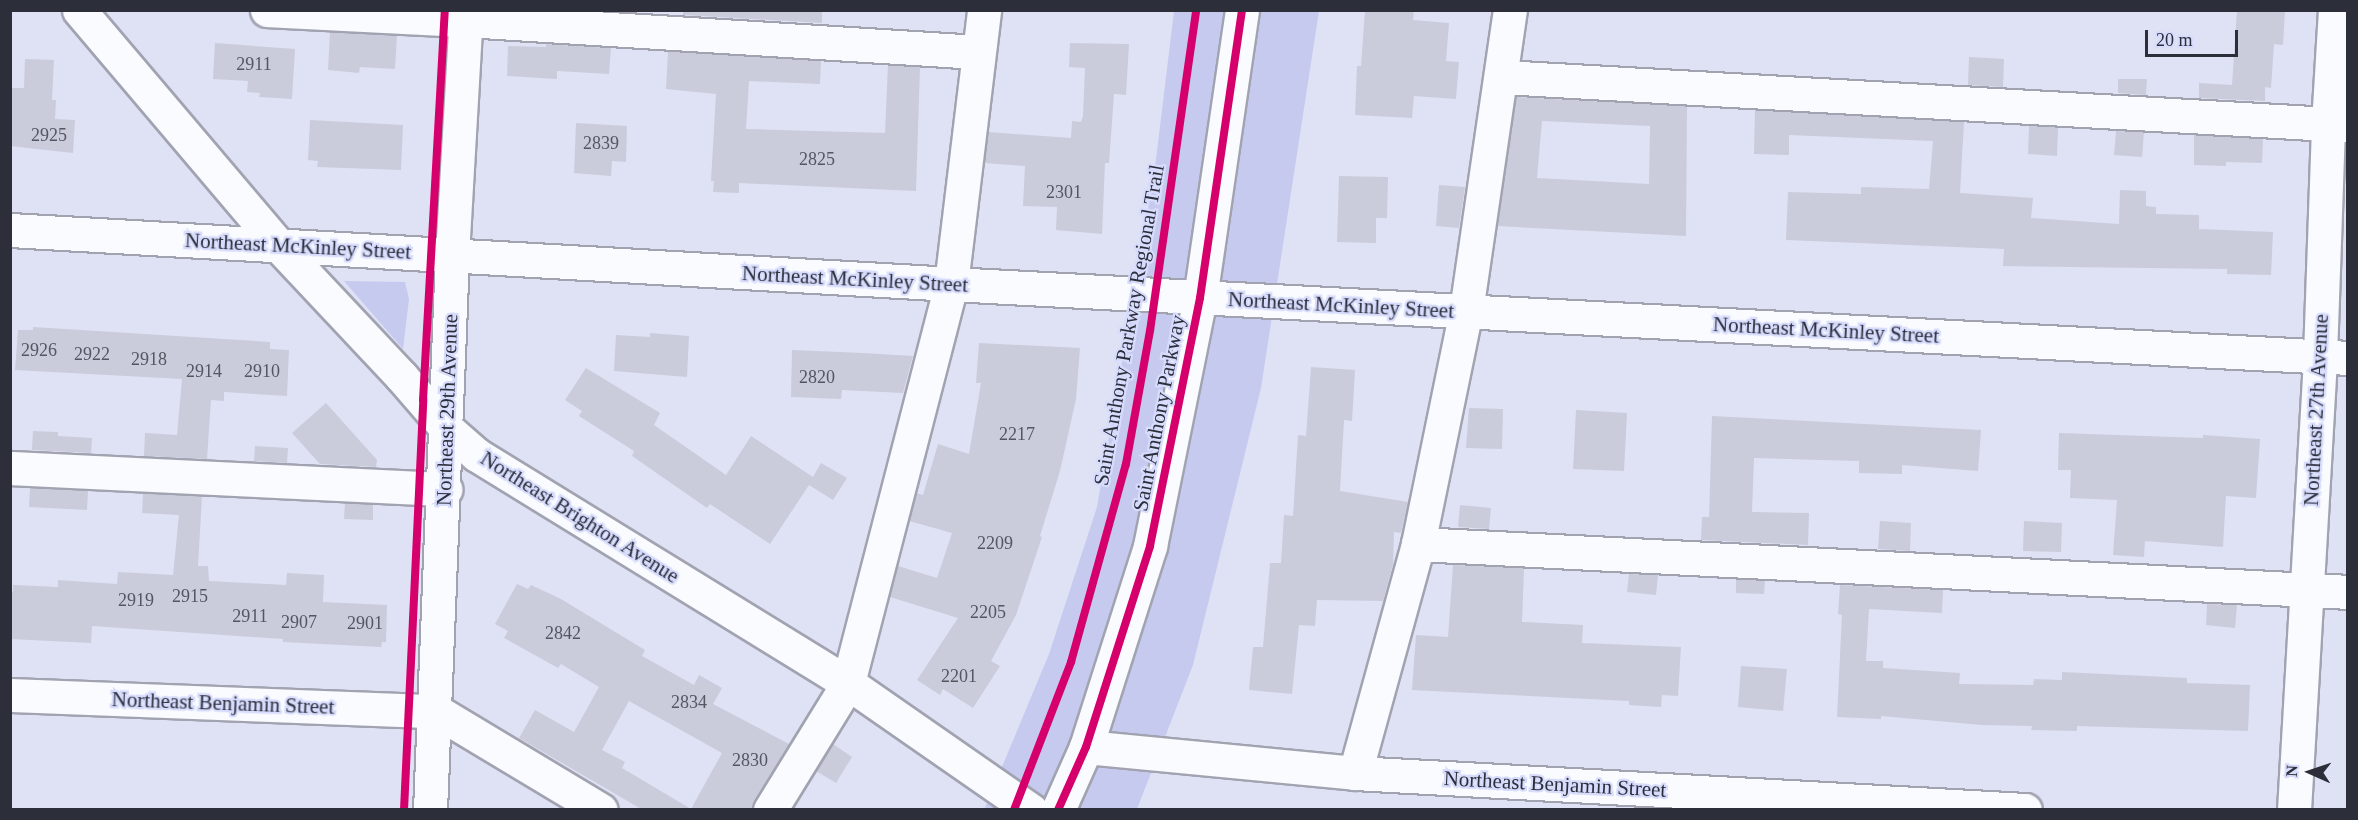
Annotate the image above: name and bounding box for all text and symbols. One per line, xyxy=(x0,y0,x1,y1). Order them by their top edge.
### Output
scale bar xyxy=(2148,18,2241,56)
text: 20 m xyxy=(2156,30,2193,50)
house number: 2911 xyxy=(236,53,272,75)
house number: 2925 xyxy=(31,124,67,146)
house number: 2839 xyxy=(583,132,619,154)
house number: 2825 xyxy=(799,148,835,170)
street label: Saint Anthony Parkway Regional Trail xyxy=(1088,162,1170,488)
house number: 2301 xyxy=(1046,181,1082,203)
street label: Northeast McKinley Street xyxy=(184,227,412,265)
street label: Northeast McKinley Street xyxy=(741,260,969,298)
street label: Northeast McKinley Street xyxy=(1227,286,1455,324)
street label: Northeast McKinley Street xyxy=(1712,311,1940,349)
street label: Saint Anthony Parkway xyxy=(1127,312,1191,514)
street label: Northeast 29th Avenue xyxy=(431,313,463,507)
street label: Northeast 27th Avenue xyxy=(2298,313,2334,507)
house number: 2926 xyxy=(21,339,57,361)
house number: 2922 xyxy=(74,343,110,365)
house number: 2918 xyxy=(131,348,167,370)
house number: 2914 xyxy=(186,360,222,382)
house number: 2910 xyxy=(244,360,280,382)
house number: 2820 xyxy=(799,366,835,388)
house number: 2217 xyxy=(999,423,1035,445)
street label: Northeast Brighton Avenue xyxy=(476,445,684,589)
house number: 2209 xyxy=(977,532,1013,554)
house number: 2915 xyxy=(172,585,208,607)
house number: 2919 xyxy=(118,589,154,611)
house number: 2205 xyxy=(970,601,1006,623)
house number: 2911 xyxy=(232,605,268,627)
house number: 2907 xyxy=(281,611,317,633)
house number: 2901 xyxy=(347,612,383,634)
house number: 2842 xyxy=(545,622,581,644)
house number: 2201 xyxy=(941,665,977,687)
street label: Northeast Benjamin Street xyxy=(111,687,335,719)
house number: 2834 xyxy=(671,691,707,713)
north arrow xyxy=(2280,742,2340,802)
house number: 2830 xyxy=(732,749,768,771)
text: N xyxy=(2283,765,2300,777)
street label: Northeast Benjamin Street xyxy=(1443,766,1667,802)

